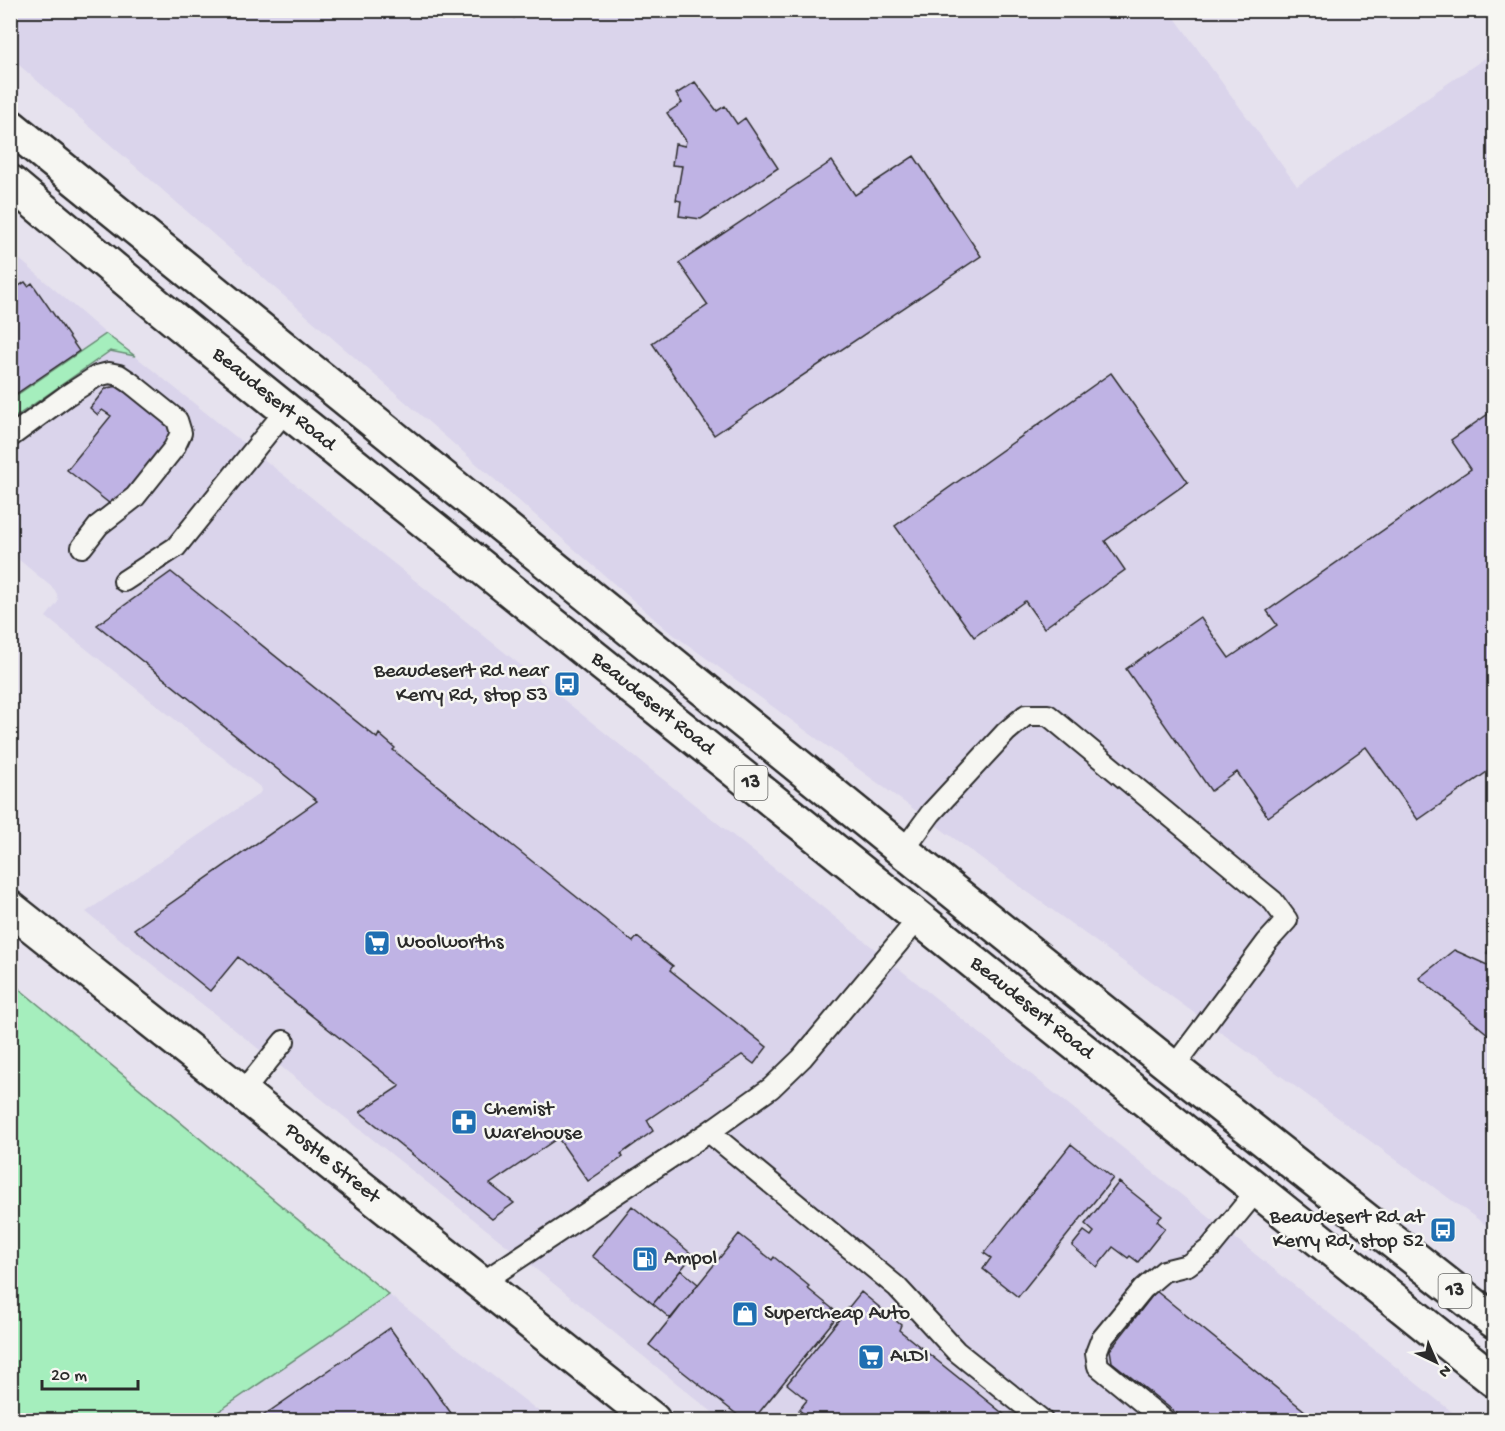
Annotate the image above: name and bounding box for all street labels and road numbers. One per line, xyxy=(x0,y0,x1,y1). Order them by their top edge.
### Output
street label: Beaudesert Road xyxy=(206,342,342,458)
street label: Beaudesert Road xyxy=(585,646,721,763)
road number: 13 xyxy=(734,766,768,800)
street label: Beaudesert Road xyxy=(964,951,1100,1067)
street label: Postle Street xyxy=(278,1118,386,1211)
road number: 13 xyxy=(1438,1274,1472,1308)

